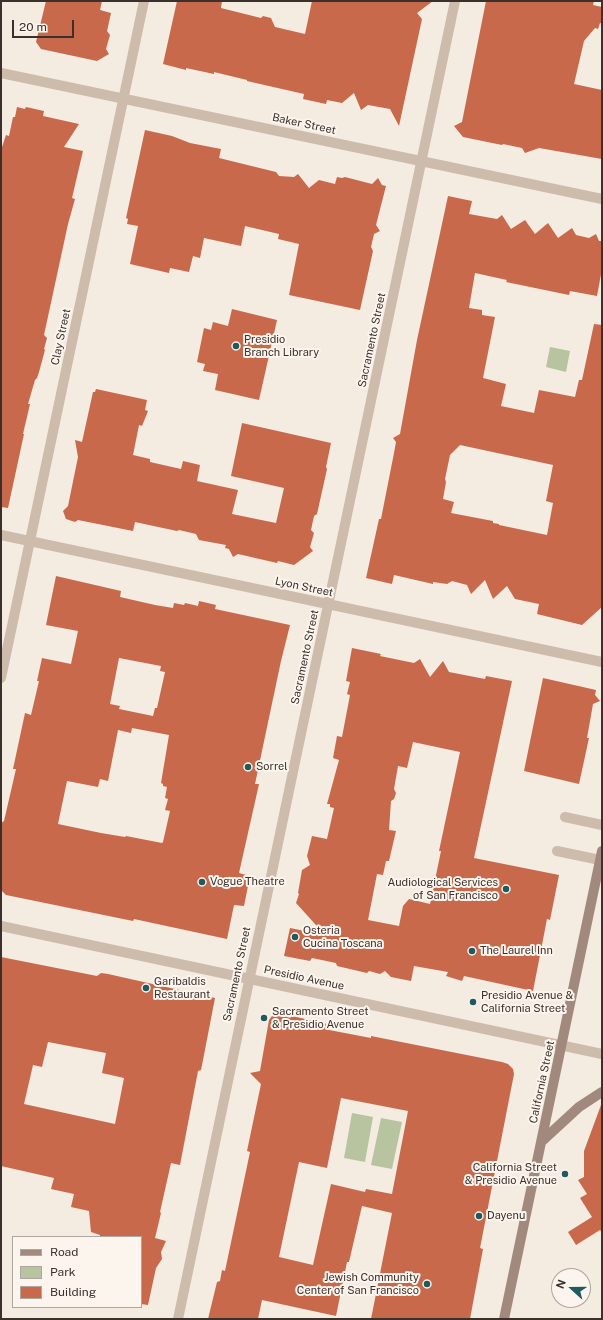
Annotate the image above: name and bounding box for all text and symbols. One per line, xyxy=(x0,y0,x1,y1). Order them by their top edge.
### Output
scale bar xyxy=(14,12,76,38)
text: 20 m xyxy=(19,20,47,34)
street label: Baker Street xyxy=(271,111,337,137)
street label: Sacramento Street xyxy=(356,291,388,389)
street label: Clay Street xyxy=(49,308,73,366)
place label: Presidio Branch Library xyxy=(244,333,319,359)
marker: Presidio Branch Library xyxy=(231,341,241,351)
street label: Lyon Street xyxy=(274,574,334,600)
street label: Sacramento Street xyxy=(289,608,321,706)
place label: Sorrel xyxy=(256,760,288,774)
marker: Sorrel xyxy=(243,762,253,772)
place label: Vogue Theatre xyxy=(210,875,285,889)
place label: Audiological Services of San Francisco xyxy=(387,876,498,902)
marker: Vogue Theatre xyxy=(197,877,207,887)
marker: Audiological Services of San Francisco xyxy=(501,884,511,894)
place label: Osteria Cucina Toscana xyxy=(303,924,383,950)
street label: Sacramento Street xyxy=(221,925,253,1023)
marker: Osteria Cucina Toscana xyxy=(290,932,300,942)
place label: The Laurel Inn xyxy=(480,944,553,958)
marker: The Laurel Inn xyxy=(467,946,477,956)
street label: Presidio Avenue xyxy=(263,963,345,993)
place label: Garibaldis Restaurant xyxy=(154,975,210,1001)
marker: Garibaldis Restaurant xyxy=(141,983,151,993)
place label: Presidio Avenue & California Street xyxy=(481,989,573,1015)
marker: Presidio Avenue & California Street xyxy=(468,997,478,1007)
place label: Sacramento Street & Presidio Avenue xyxy=(272,1005,369,1031)
marker: Sacramento Street & Presidio Avenue xyxy=(259,1013,269,1023)
street label: California Street xyxy=(527,1039,557,1125)
place label: California Street & Presidio Avenue xyxy=(465,1161,557,1187)
marker: California Street & Presidio Avenue xyxy=(560,1169,570,1179)
place label: Dayenu xyxy=(487,1209,525,1223)
marker: Dayenu xyxy=(474,1211,484,1221)
legend xyxy=(12,1236,142,1308)
text: Road xyxy=(50,1245,78,1259)
text: Park xyxy=(50,1265,76,1279)
north arrow xyxy=(551,1268,591,1308)
place label: Jewish Community Center of San Francisco xyxy=(297,1271,419,1297)
text: N xyxy=(554,1278,568,1290)
marker: Jewish Community Center of San Francisco xyxy=(422,1279,432,1289)
text: Building xyxy=(50,1285,96,1299)

